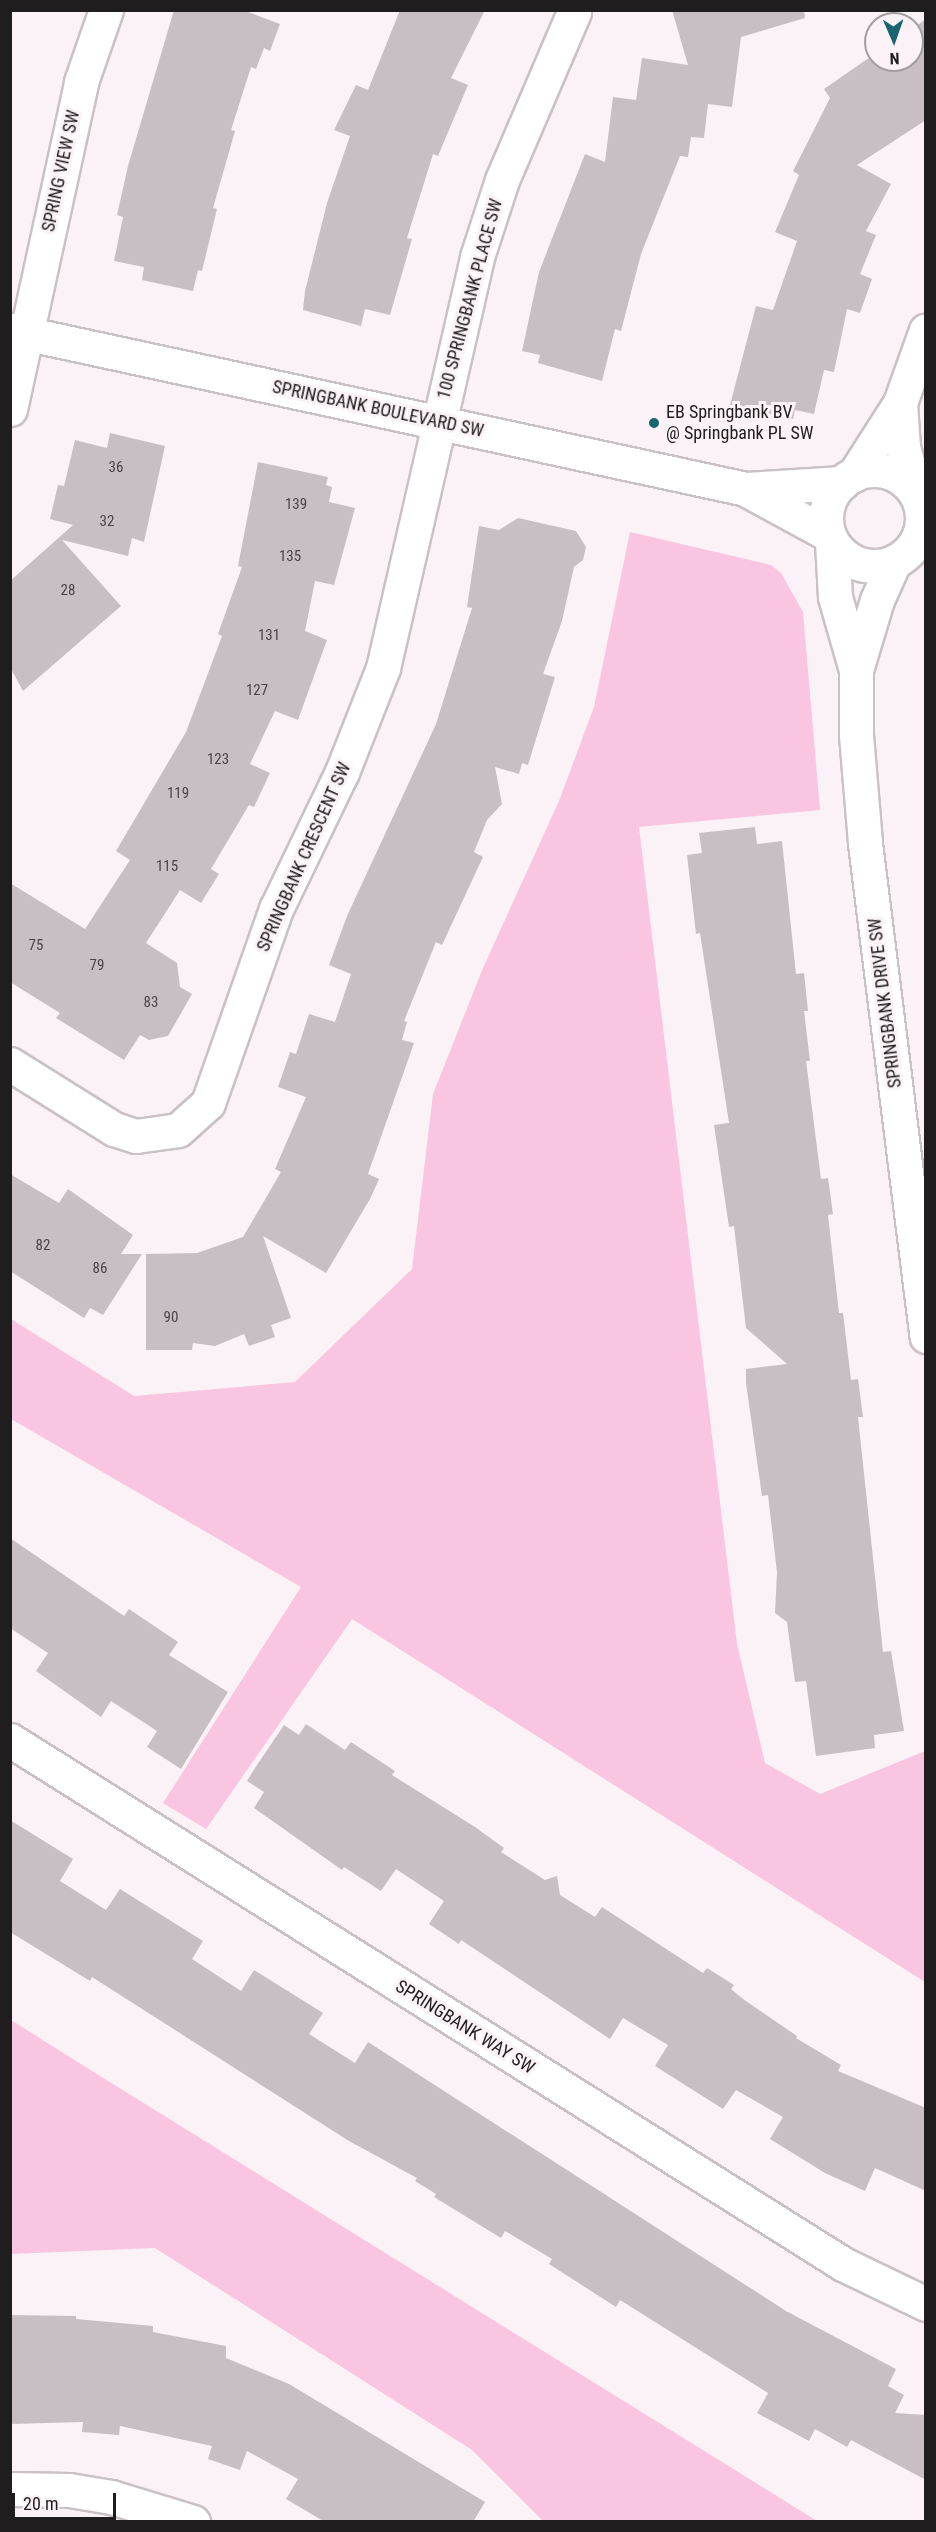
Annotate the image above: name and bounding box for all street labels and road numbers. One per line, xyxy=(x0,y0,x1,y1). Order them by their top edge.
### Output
street label: SPRING VIEW SW xyxy=(38,108,84,234)
street label: 100 SPRINGBANK PLACE SW xyxy=(433,196,507,402)
street label: SPRINGBANK BOULEVARD SW xyxy=(270,376,486,442)
street label: SPRINGBANK CRESCENT SW xyxy=(252,759,356,955)
street label: SPRINGBANK DRIVE SW xyxy=(864,917,906,1089)
street label: SPRINGBANK WAY SW xyxy=(391,1975,539,2079)

